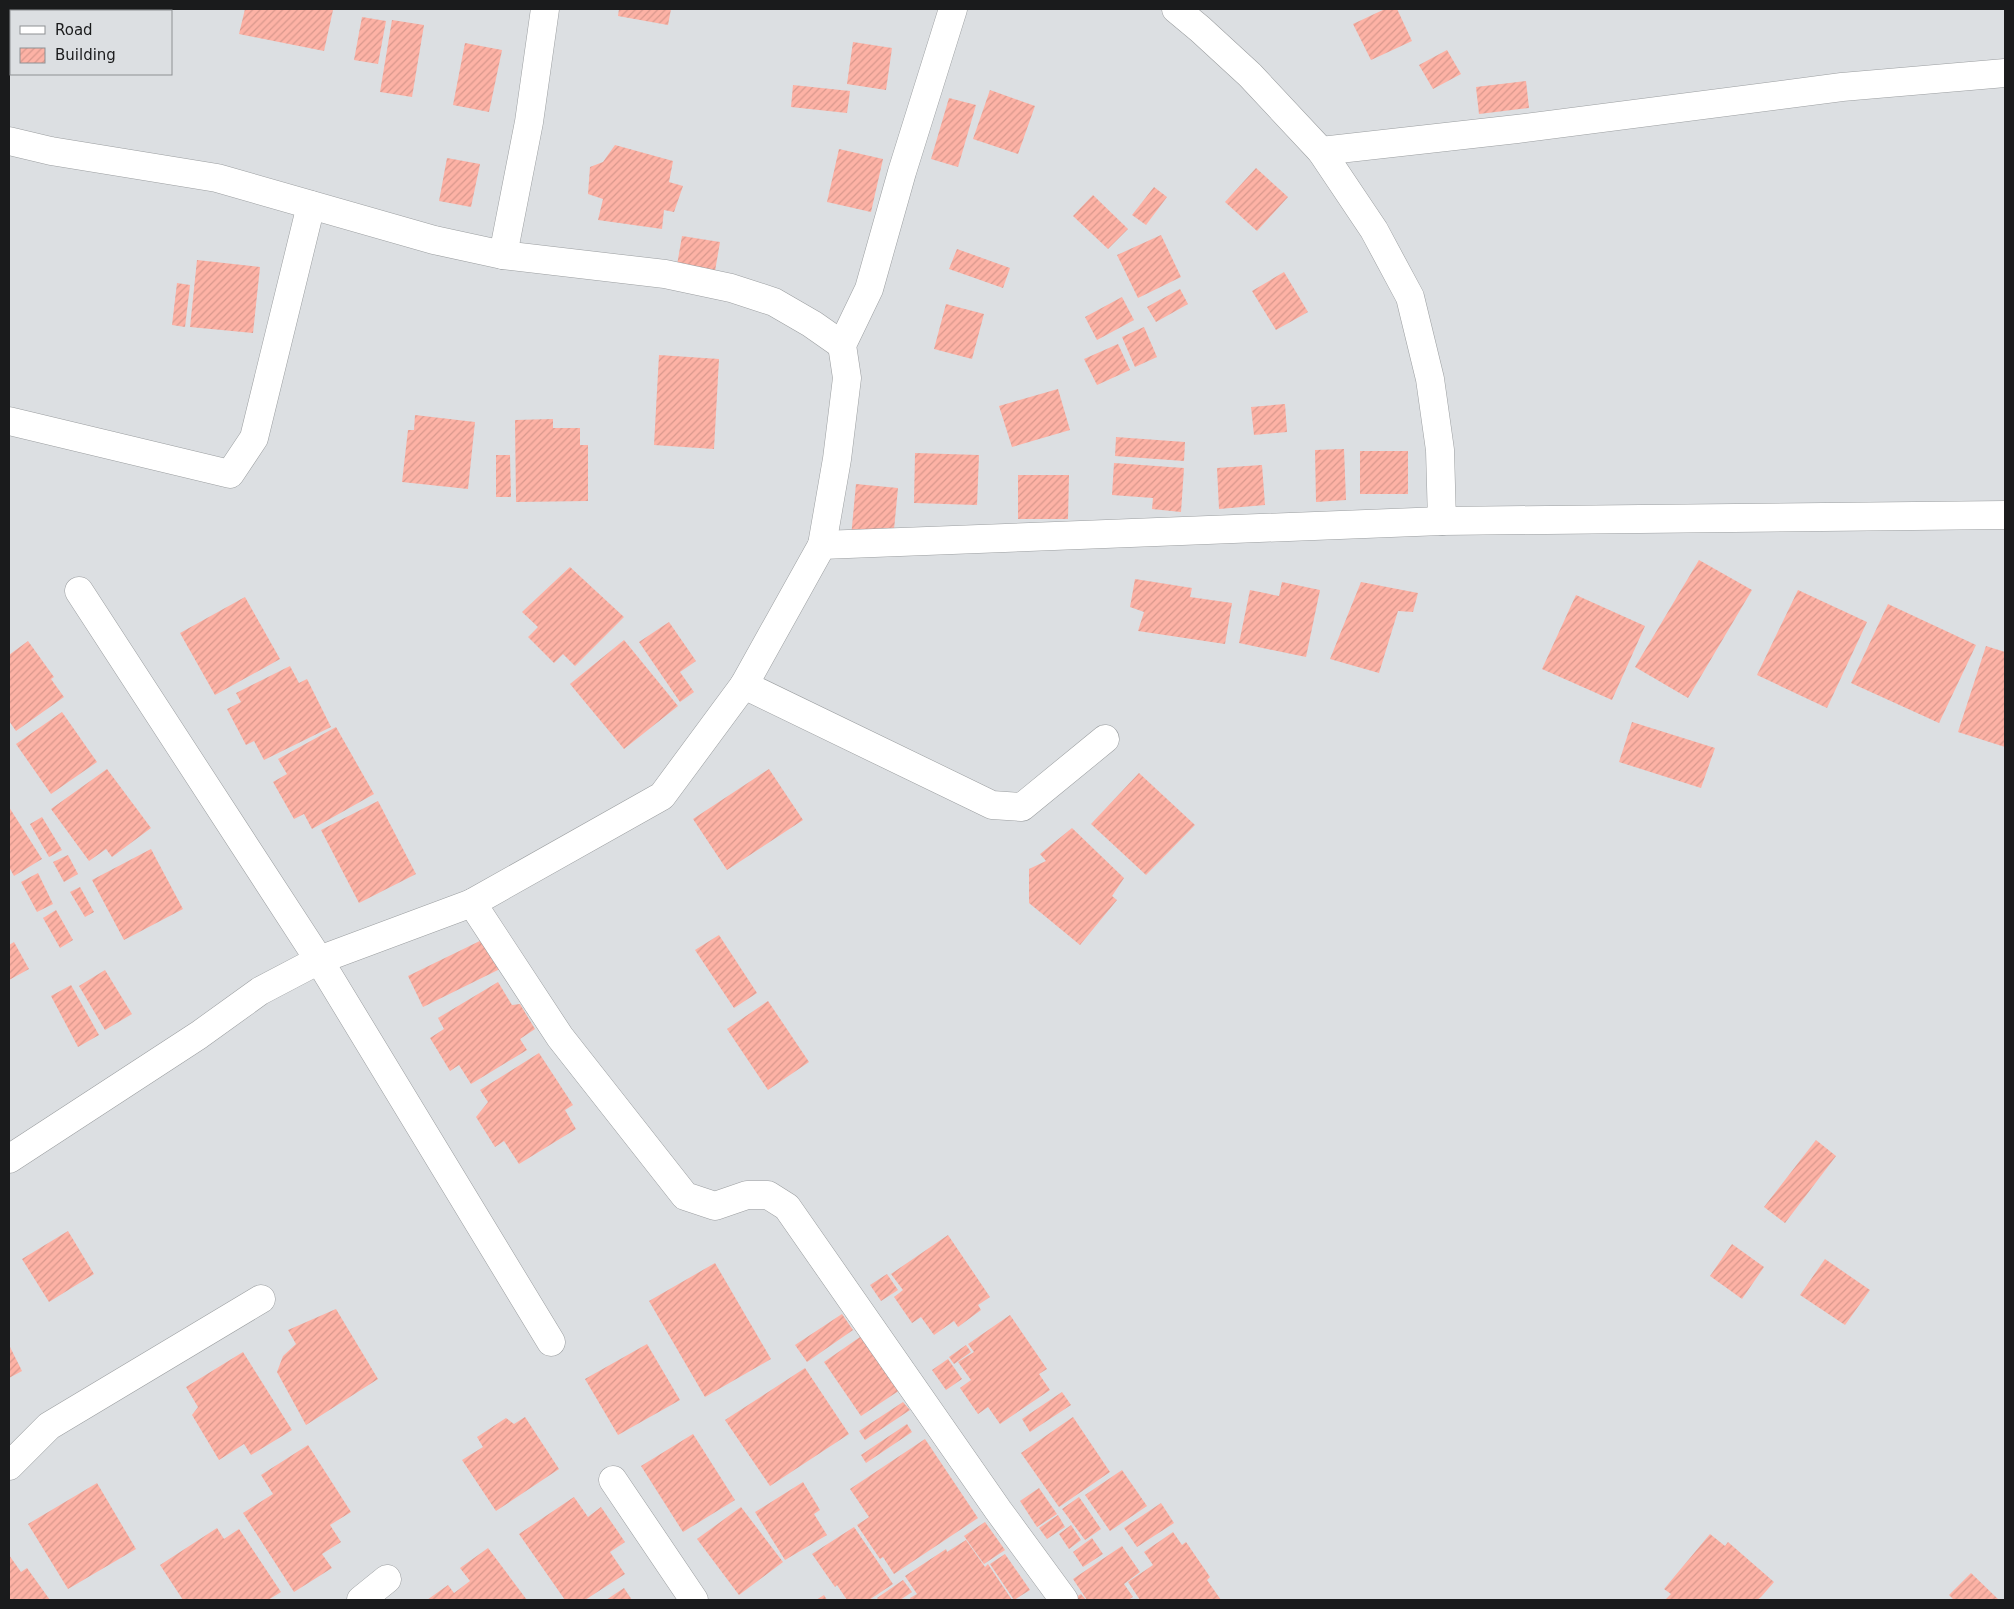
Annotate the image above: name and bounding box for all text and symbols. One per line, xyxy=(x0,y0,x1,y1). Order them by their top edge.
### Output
legend xyxy=(10,10,172,75)
text: Road xyxy=(55,21,93,39)
text: Building xyxy=(55,46,116,64)

